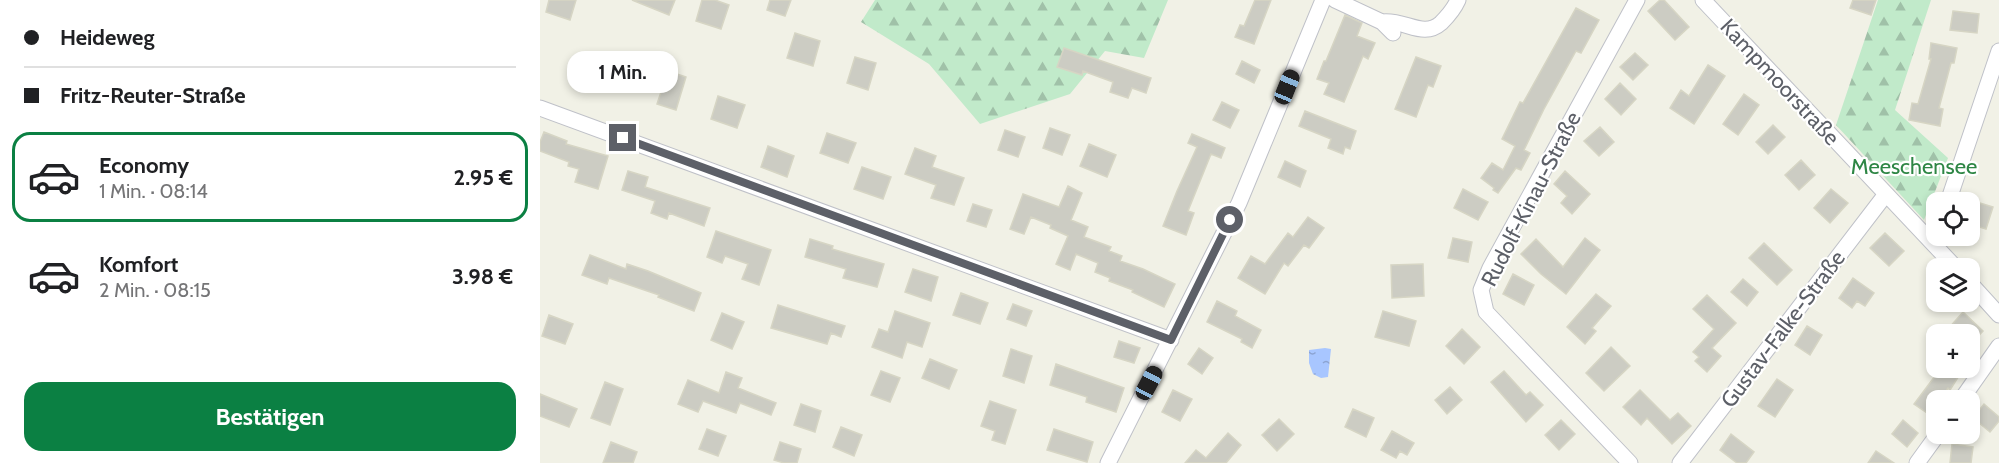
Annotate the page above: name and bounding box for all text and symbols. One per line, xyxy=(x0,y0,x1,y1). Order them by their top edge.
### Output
street label: Kampmoorstraße xyxy=(1715,13,1845,151)
text: Heideweg xyxy=(60,24,154,51)
callout: 1 Min. xyxy=(568,51,678,93)
text: 1 Min. xyxy=(598,60,647,84)
car xyxy=(1272,67,1302,107)
text: Fritz-Reuter-Straße xyxy=(60,82,246,109)
street label: Rudolf-Kinau-Straße xyxy=(1475,107,1587,291)
route end xyxy=(609,124,636,151)
icon: car xyxy=(27,150,81,204)
text: Economy xyxy=(99,152,189,179)
park label: Meeschensee xyxy=(1851,153,1977,180)
text: 2.95 € xyxy=(454,164,513,191)
text: 1 Min. · 08:14 xyxy=(99,179,208,203)
map controls xyxy=(1926,192,1980,444)
button: locate xyxy=(1926,192,1980,246)
route start xyxy=(1216,206,1243,233)
street label: Gustav-Falke-Straße xyxy=(1715,245,1851,413)
icon: car xyxy=(27,249,81,303)
text: Komfort xyxy=(99,251,178,278)
button: layers xyxy=(1926,258,1980,312)
text: 3.98 € xyxy=(452,263,513,290)
text: 2 Min. · 08:15 xyxy=(99,278,211,302)
button: + xyxy=(1926,324,1980,378)
car xyxy=(1133,363,1165,403)
button: Bestätigen xyxy=(24,382,516,451)
button: − xyxy=(1926,390,1980,444)

